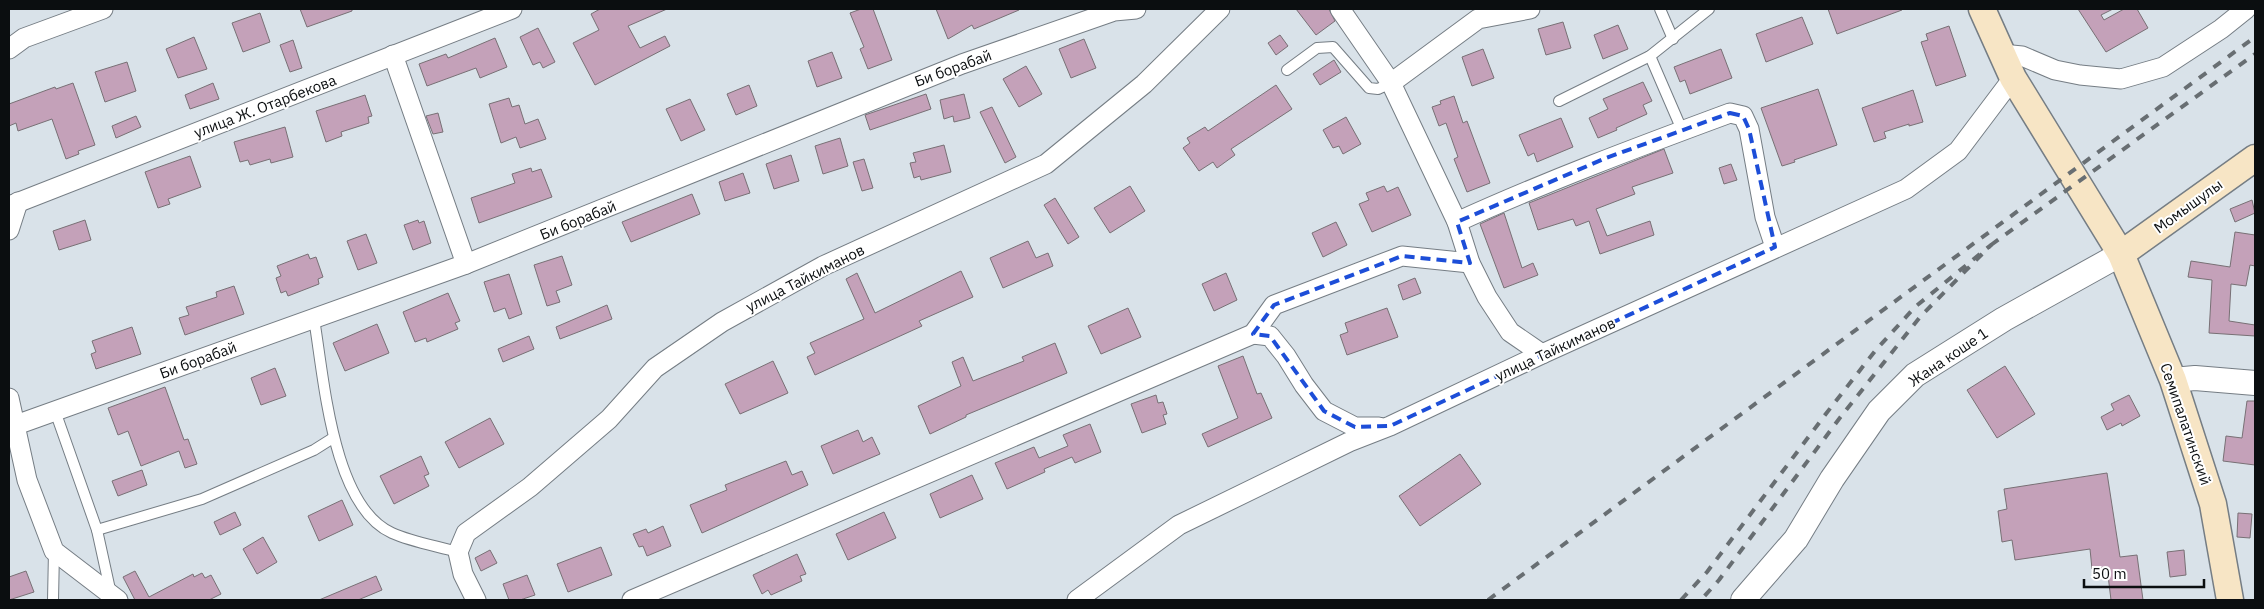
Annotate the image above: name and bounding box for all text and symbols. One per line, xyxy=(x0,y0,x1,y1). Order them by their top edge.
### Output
street label: Би борабай xyxy=(912,45,994,91)
street label: улица Ж. Отарбекова xyxy=(191,70,339,142)
street label: Момышулы xyxy=(2150,175,2226,237)
street label: Би борабай xyxy=(537,196,619,244)
street label: улица Тайкиманов xyxy=(743,240,867,316)
street label: улица Тайкиманов xyxy=(1492,313,1618,385)
street label: Жана коше 1 xyxy=(1904,323,1992,391)
street label: Би борабай xyxy=(157,337,239,383)
street label: Семипалатинский xyxy=(2156,360,2216,488)
scale bar xyxy=(2084,556,2204,588)
text: 50 m xyxy=(2092,564,2127,583)

